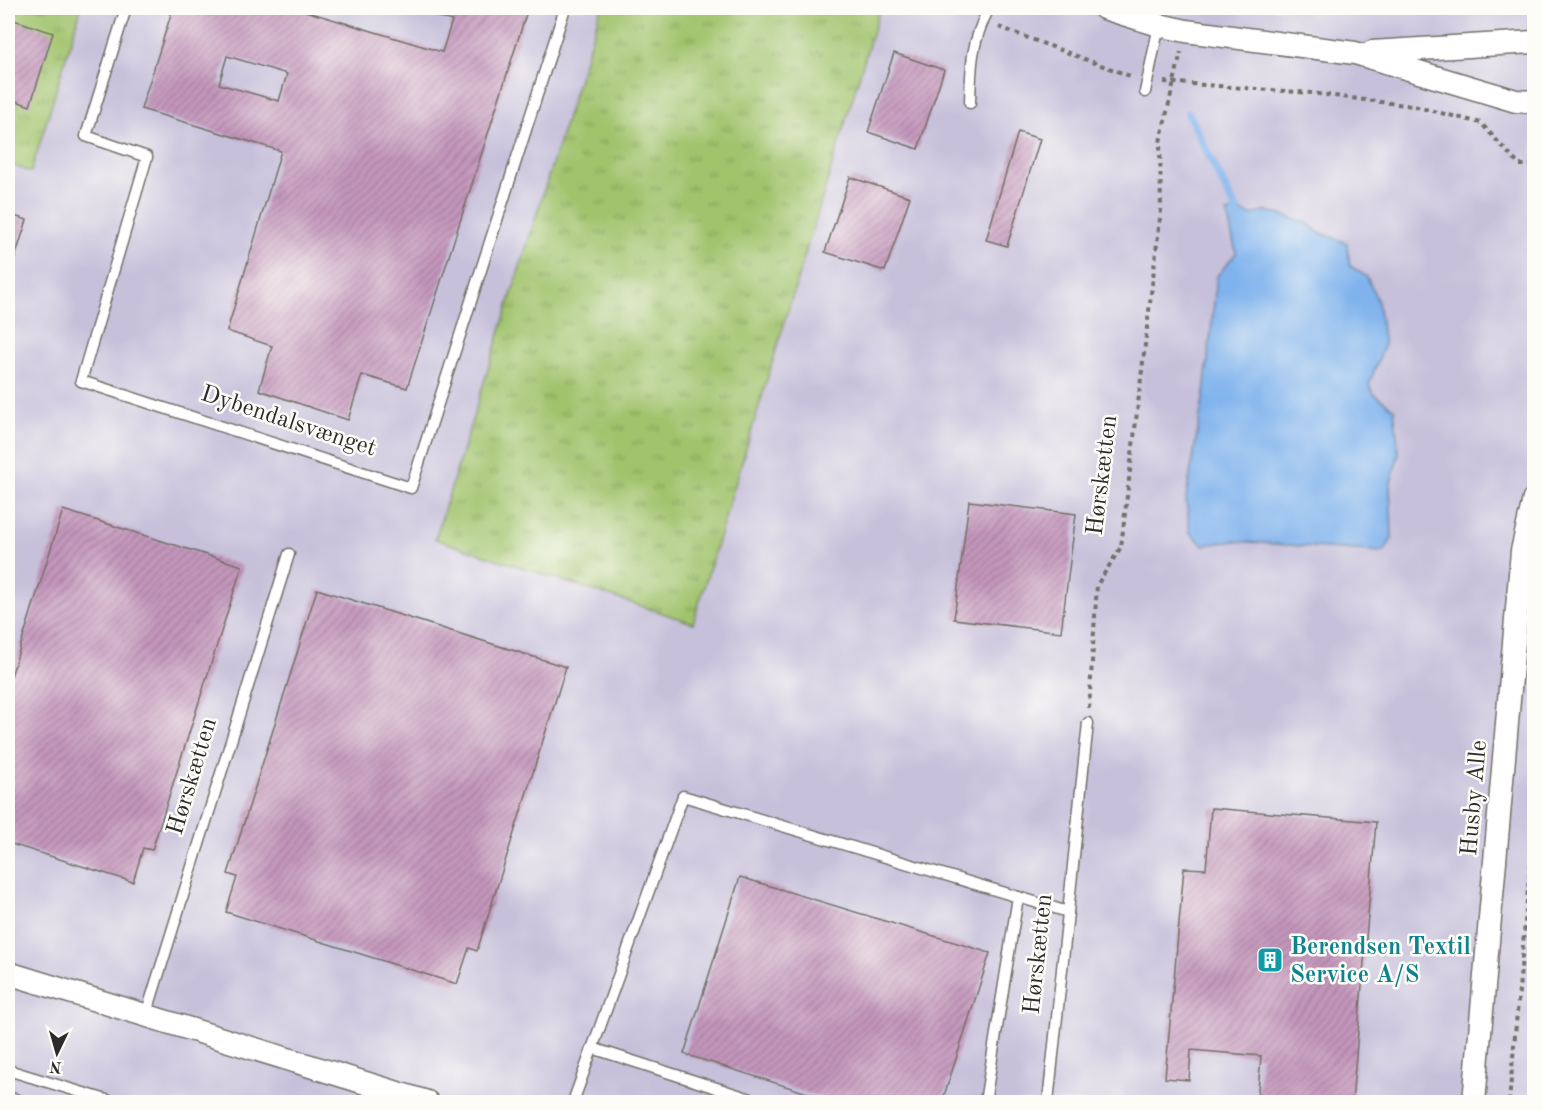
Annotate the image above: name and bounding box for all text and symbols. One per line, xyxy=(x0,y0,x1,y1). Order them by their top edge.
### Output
street label: Dybendalsvænget xyxy=(198,382,379,462)
street label: Hørskætten xyxy=(1084,414,1122,537)
street label: Hørskætten xyxy=(164,715,222,838)
street label: Husby Alle xyxy=(1458,739,1492,857)
street label: Hørskætten xyxy=(1021,893,1057,1016)
place label: Berendsen Textil Service A/S xyxy=(1290,936,1471,988)
building icon: Berendsen Textil Service A/S xyxy=(1255,945,1285,975)
north arrow xyxy=(27,1023,87,1083)
text: N xyxy=(48,1057,63,1074)

